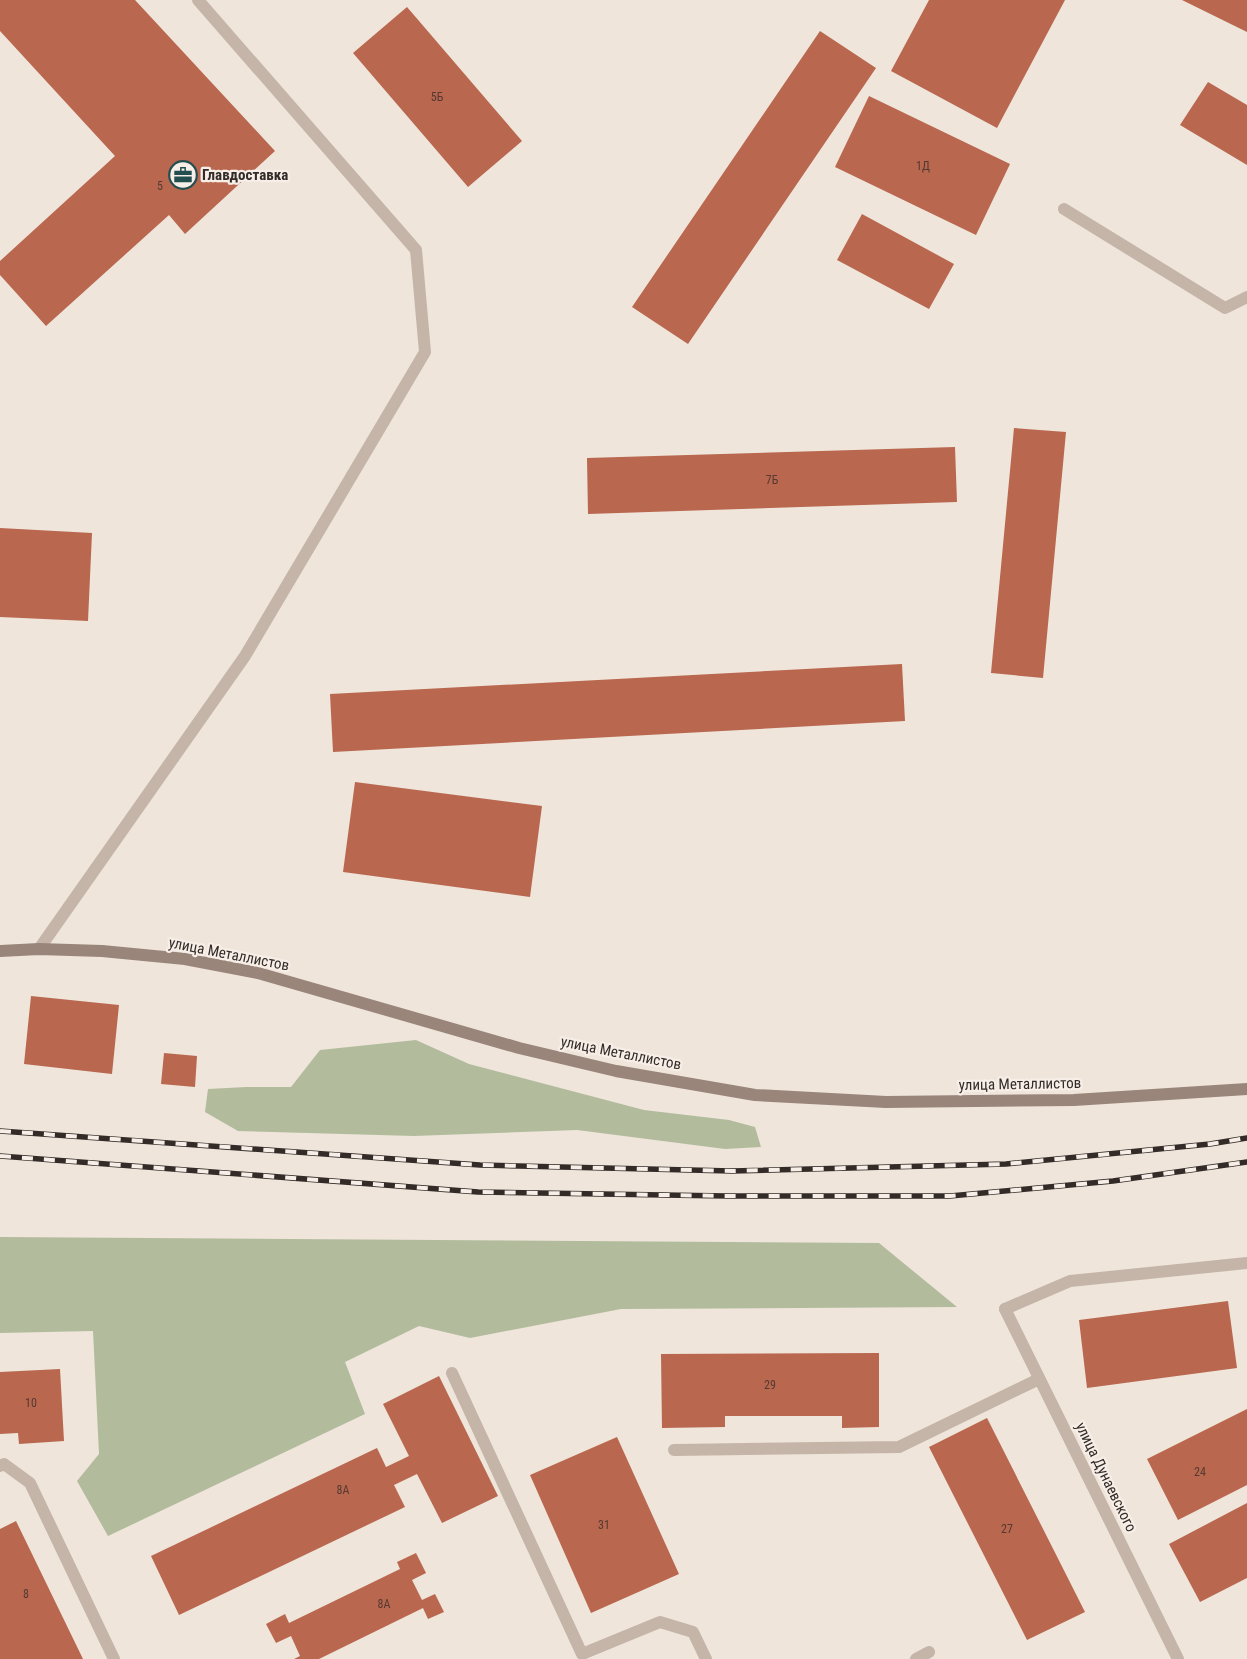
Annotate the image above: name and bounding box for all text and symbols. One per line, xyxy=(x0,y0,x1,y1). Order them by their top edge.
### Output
house number: 5Б xyxy=(431,90,444,104)
house number: 1Д xyxy=(916,159,930,173)
office icon: Главдоставка xyxy=(168,160,198,190)
place label: Главдоставка xyxy=(202,166,288,184)
house number: 5 xyxy=(157,179,163,193)
house number: 7Б xyxy=(766,473,779,487)
street label: улица Металлистов xyxy=(167,933,291,975)
street label: улица Металлистов xyxy=(559,1032,683,1074)
street label: улица Металлистов xyxy=(959,1074,1081,1094)
house number: 29 xyxy=(764,1378,776,1392)
house number: 10 xyxy=(25,1396,37,1410)
street label: улица Дунаевского xyxy=(1072,1419,1140,1535)
house number: 24 xyxy=(1194,1465,1206,1479)
house number: 8А xyxy=(337,1483,350,1497)
house number: 31 xyxy=(598,1518,610,1532)
house number: 27 xyxy=(1001,1522,1013,1536)
house number: 8 xyxy=(23,1587,29,1601)
house number: 8А xyxy=(378,1597,391,1611)

